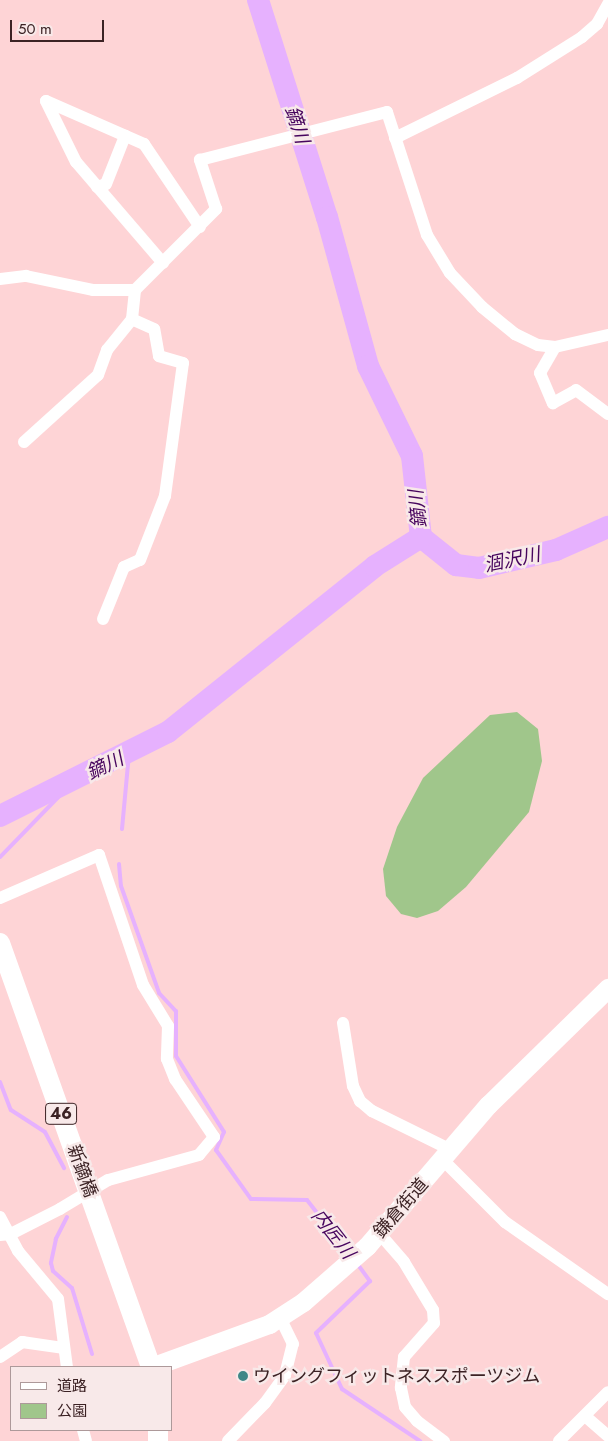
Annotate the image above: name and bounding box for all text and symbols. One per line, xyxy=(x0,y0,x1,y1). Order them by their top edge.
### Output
scale bar xyxy=(12,10,106,42)
text: 50 m xyxy=(18,18,52,40)
water label: 鏑川 xyxy=(280,103,314,147)
water label: 鏑川 xyxy=(405,489,431,529)
water label: 涸沢川 xyxy=(482,543,542,577)
water label: 鏑川 xyxy=(83,747,127,785)
road number: 46 xyxy=(45,1100,77,1128)
street label: 新鏑橋 xyxy=(63,1142,101,1200)
street label: 鎌倉街道 xyxy=(369,1174,433,1242)
water label: 内匠川 xyxy=(306,1205,360,1263)
place label: ウイングフィットネススポーツジム xyxy=(253,1365,541,1387)
legend xyxy=(10,1366,172,1431)
marker: ウイングフィットネススポーツジム xyxy=(237,1370,249,1382)
text: 道路 xyxy=(57,1375,87,1397)
text: 公園 xyxy=(57,1400,87,1422)

